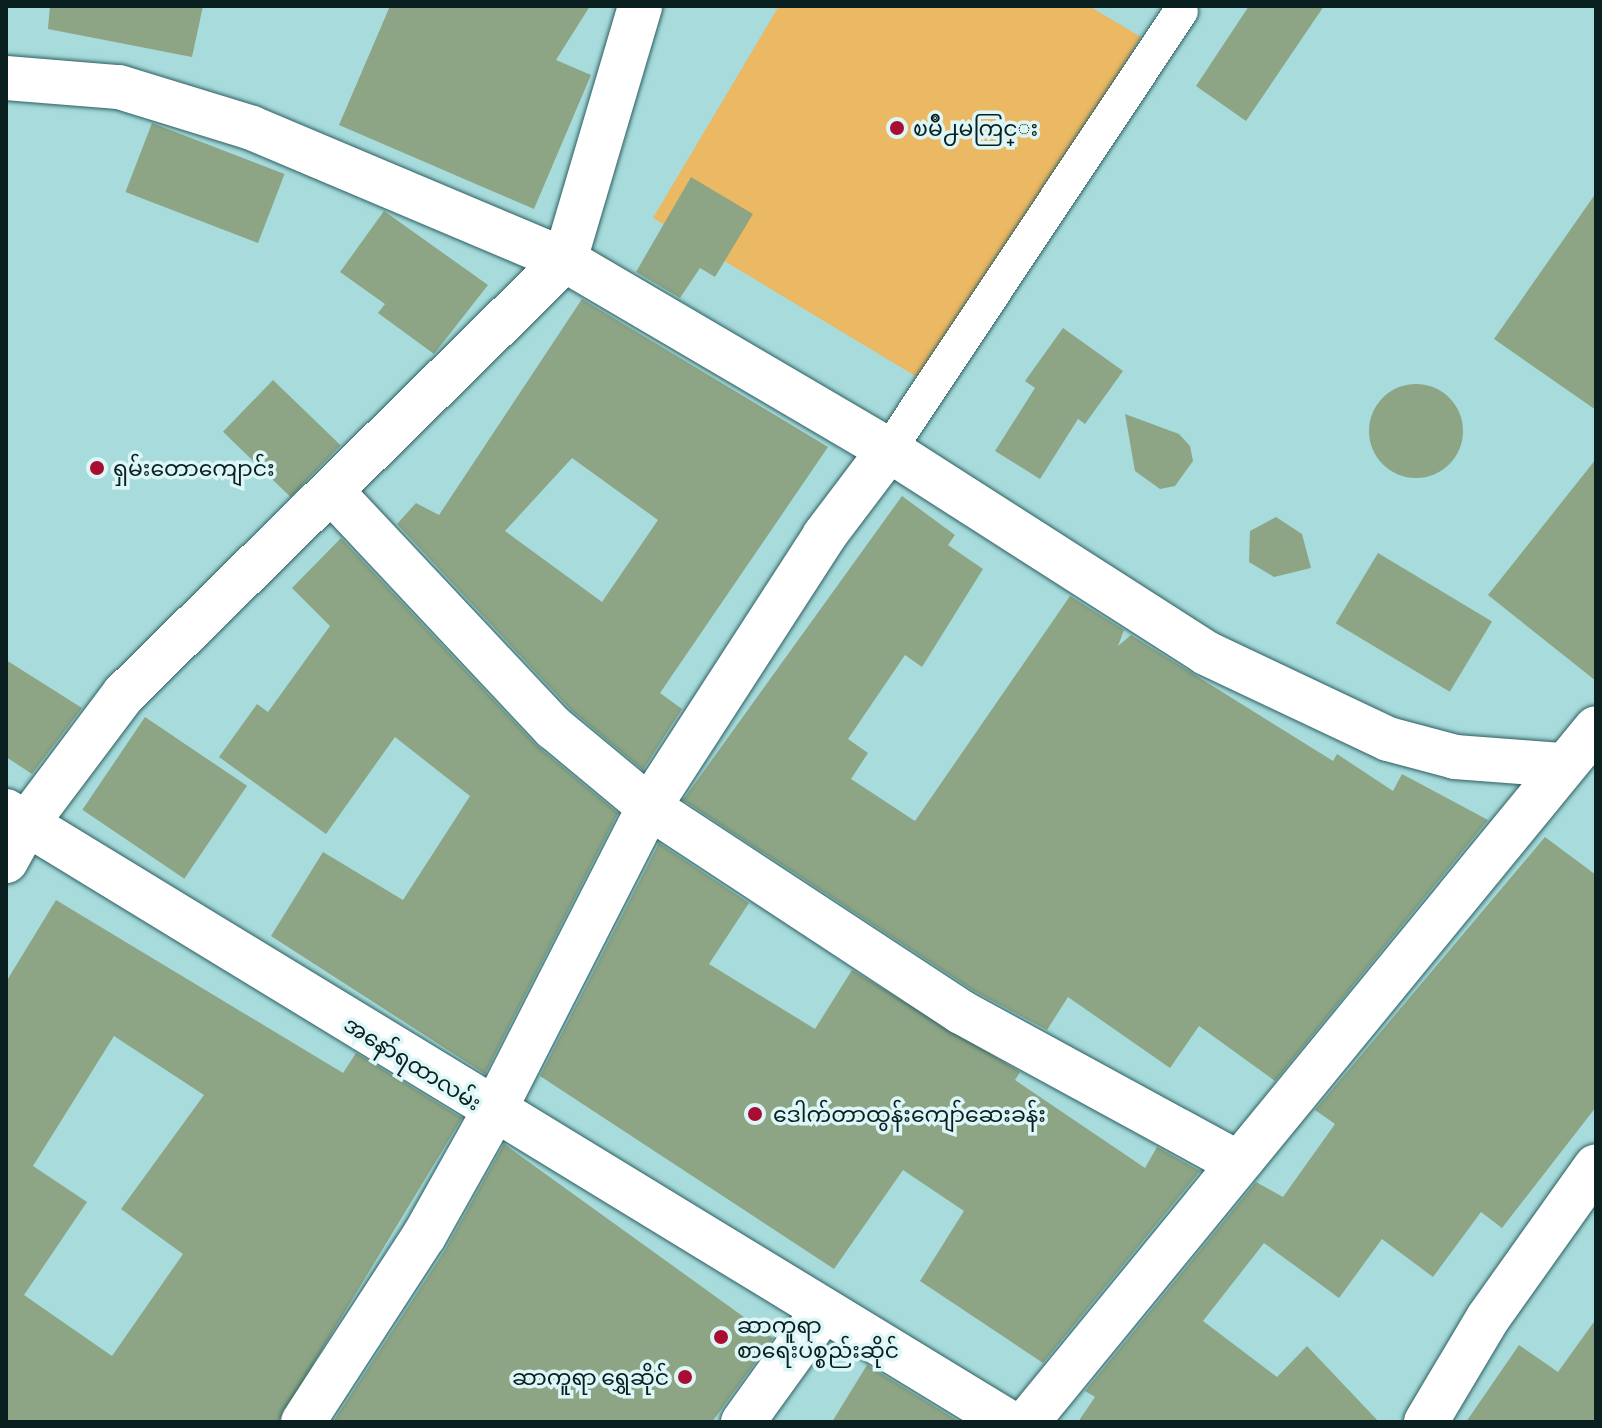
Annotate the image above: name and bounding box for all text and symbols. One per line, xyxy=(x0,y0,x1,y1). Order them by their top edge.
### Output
place label: ၿမိဳ႕မကြင္း xyxy=(913,115,1038,141)
marker: ၿမိဳ႕မကြင္း xyxy=(888,119,906,137)
place label: ရှမ်းတောကျောင်း xyxy=(113,455,275,481)
marker: ရှမ်းတောကျောင်း xyxy=(88,459,106,477)
street label: အ‌နော်‌ရထာလမ်း xyxy=(340,1010,486,1116)
place label: ဒေါက်တာထွန်းကျော်ဆေးခန်း xyxy=(773,1101,1046,1127)
marker: ဒေါက်တာထွန်းကျော်ဆေးခန်း xyxy=(744,1103,766,1125)
place label: ဆာကူရာ စာရေးပစ္စည်းဆိုင် xyxy=(737,1311,899,1362)
marker: ဆာကူရာ စာရေးပစ္စည်းဆိုင် xyxy=(712,1328,730,1346)
place label: ဆာကူရာ ရွှေဆိုင် xyxy=(512,1364,669,1390)
marker: ဆာကူရာ ရွှေဆိုင် xyxy=(676,1368,694,1386)

